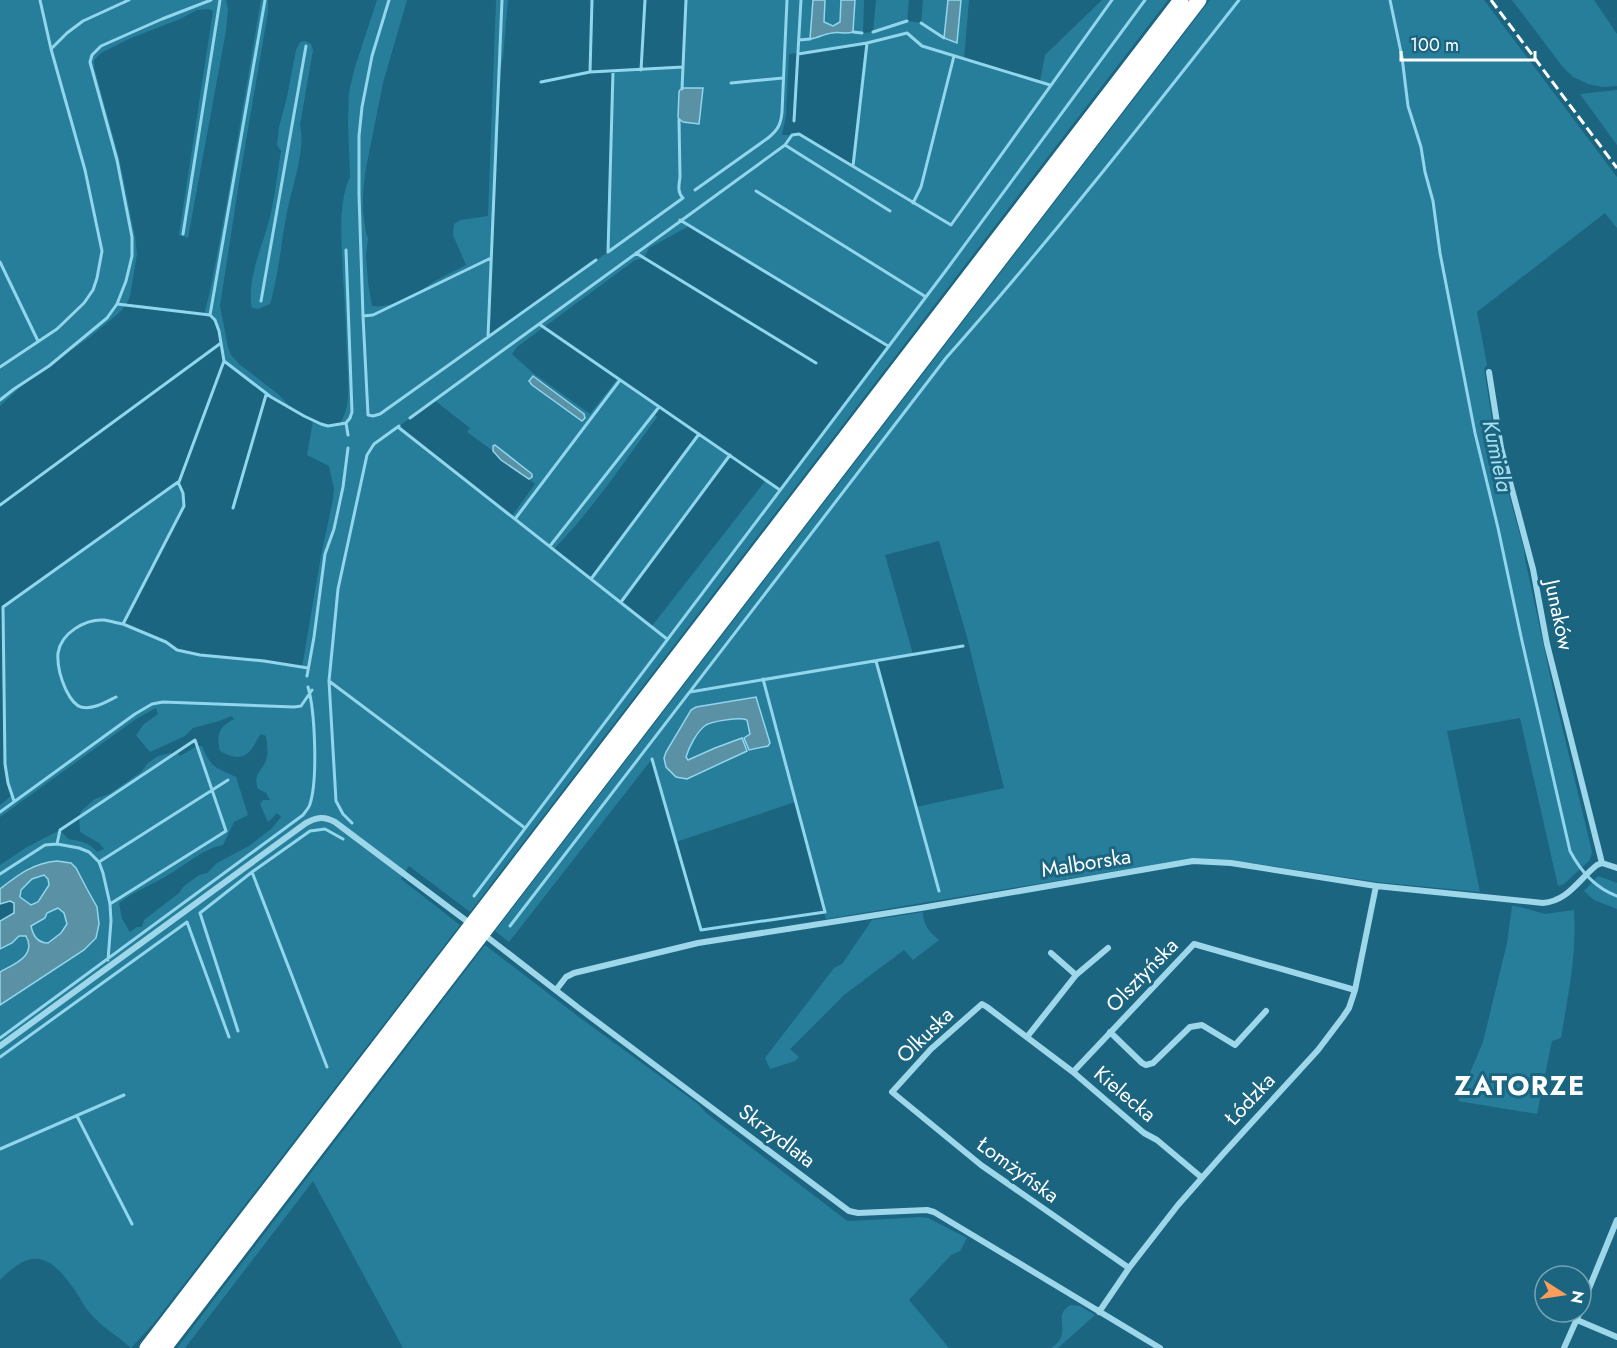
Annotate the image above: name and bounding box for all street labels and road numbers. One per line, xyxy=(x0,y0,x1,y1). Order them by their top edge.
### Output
street label: Junaków xyxy=(1536,574,1581,654)
street label: Malborska xyxy=(1039,841,1133,885)
street label: Olsztyńska xyxy=(1099,931,1185,1019)
street label: Olkuska xyxy=(890,1000,960,1070)
street label: Kielecka xyxy=(1087,1059,1163,1129)
street label: Łódzka xyxy=(1217,1066,1282,1133)
street label: Skrzydlata xyxy=(732,1097,822,1175)
street label: Łomżyńska xyxy=(970,1129,1065,1210)

